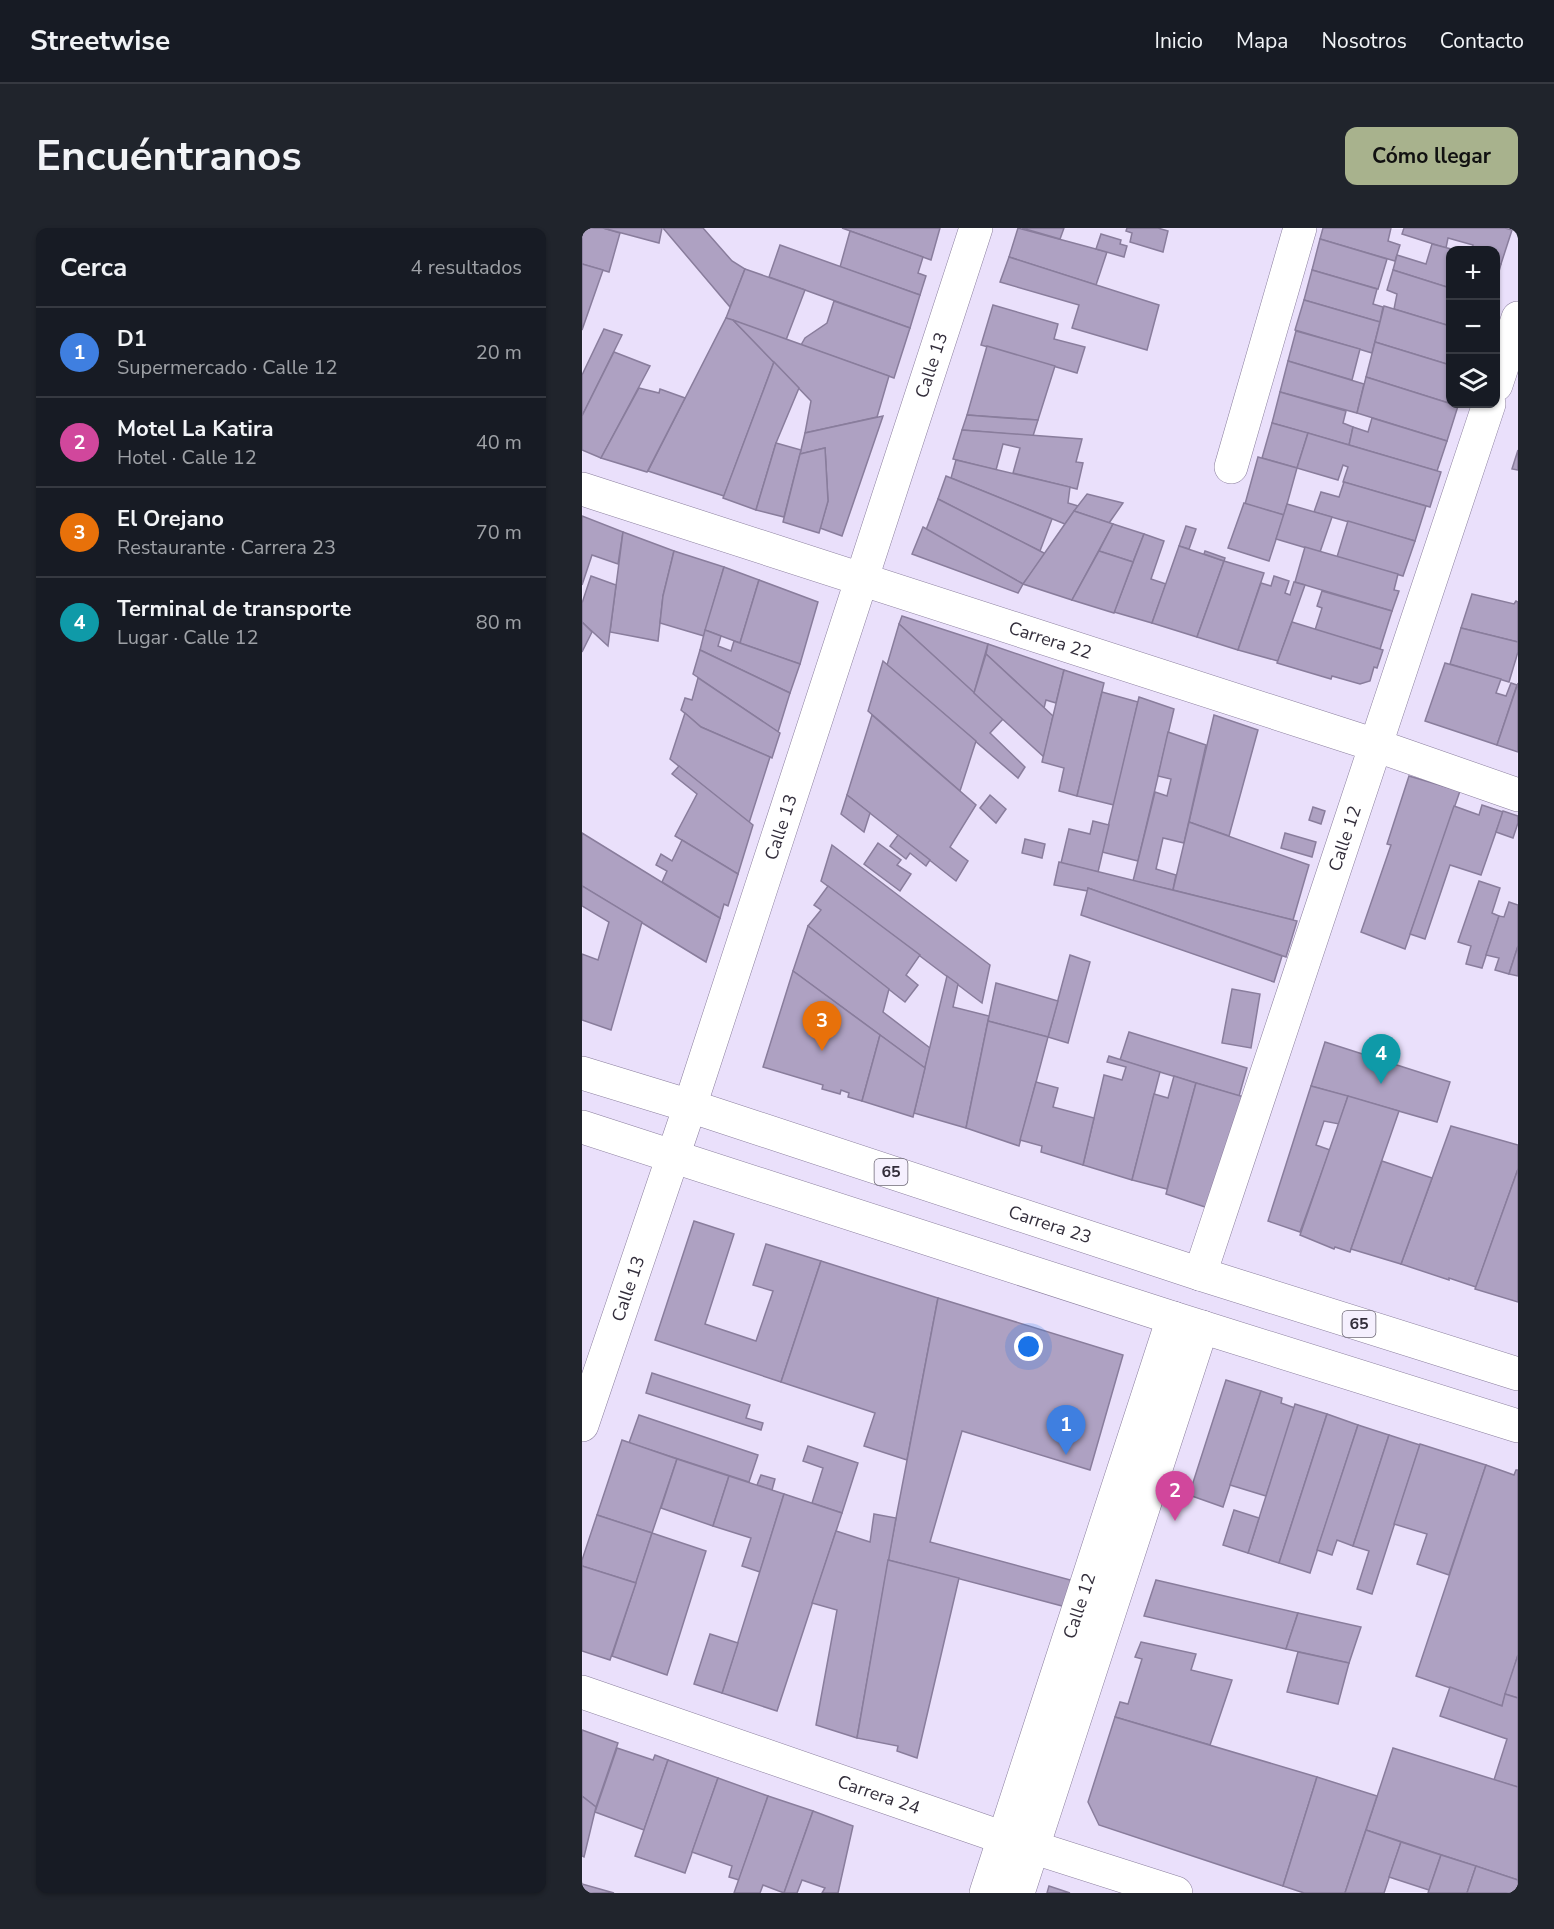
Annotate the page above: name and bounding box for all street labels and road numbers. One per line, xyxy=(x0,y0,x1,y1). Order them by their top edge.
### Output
street label: Calle 13 xyxy=(909,329,953,401)
street label: Carrera 22 xyxy=(1006,616,1095,665)
street label: Calle 13 xyxy=(759,791,803,863)
street label: Calle 12 xyxy=(1323,802,1367,874)
road number: 65 xyxy=(874,1159,908,1185)
street label: Carrera 23 xyxy=(1005,1200,1095,1249)
street label: Calle 13 xyxy=(606,1253,650,1325)
road number: 65 xyxy=(1342,1311,1376,1337)
street label: Calle 12 xyxy=(1058,1570,1101,1642)
street label: Carrera 24 xyxy=(834,1769,923,1820)

